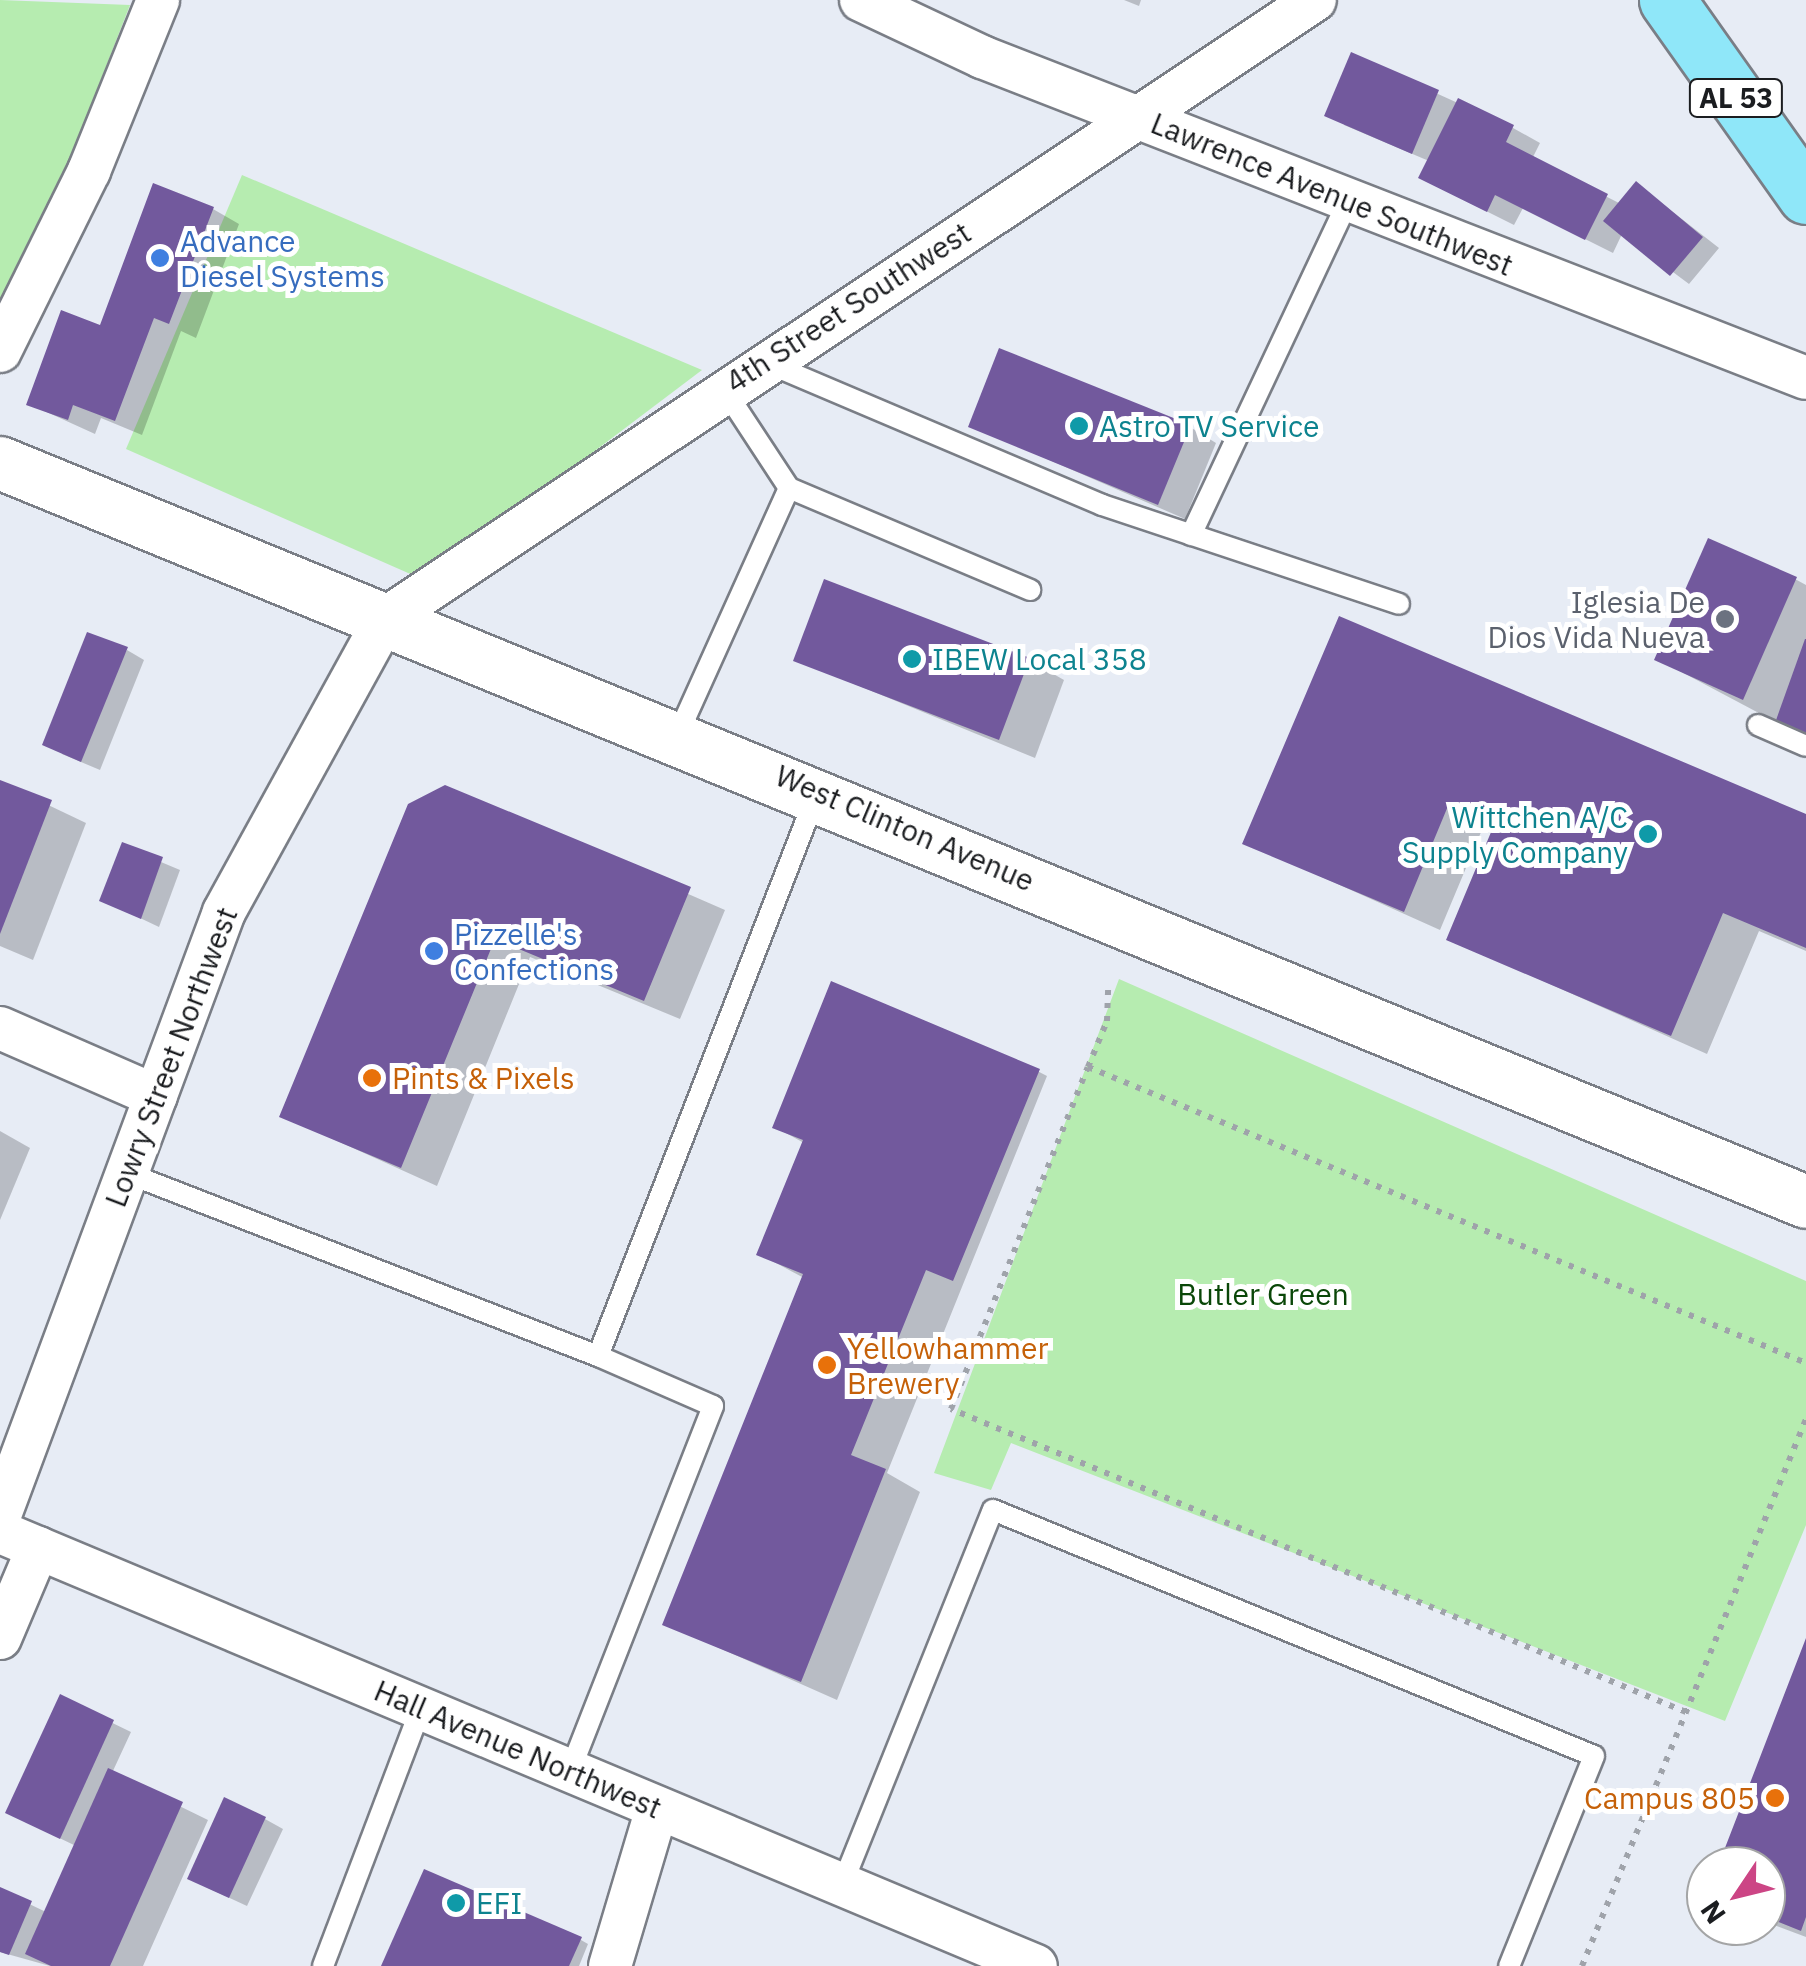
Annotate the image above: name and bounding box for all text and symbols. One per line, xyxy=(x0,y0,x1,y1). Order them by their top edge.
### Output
road number: AL 53 xyxy=(1688,75,1784,121)
street label: Lawrence Avenue Southwest xyxy=(1146,105,1518,283)
street label: 4th Street Southwest xyxy=(719,214,977,400)
place label: Advance Diesel Systems xyxy=(180,223,385,294)
marker: Advance Diesel Systems xyxy=(149,247,171,269)
place label: Astro TV Service xyxy=(1099,408,1319,444)
marker: Astro TV Service xyxy=(1068,415,1090,437)
place label: Iglesia De Dios Vida Nueva xyxy=(1488,584,1705,654)
marker: Iglesia De Dios Vida Nueva xyxy=(1714,608,1736,630)
place label: IBEW Local 358 xyxy=(932,641,1147,677)
marker: IBEW Local 358 xyxy=(901,648,923,670)
street label: West Clinton Avenue xyxy=(770,757,1040,899)
place label: Wittchen A/C Supply Company xyxy=(1402,799,1628,870)
marker: Wittchen A/C Supply Company xyxy=(1637,823,1659,845)
street label: Lowry Street Northwest xyxy=(97,902,245,1212)
place label: Pizzelle's Confections xyxy=(454,916,614,986)
marker: Pizzelle's Confections xyxy=(423,940,445,962)
place label: Pints & Pixels xyxy=(392,1060,575,1096)
marker: Pints & Pixels xyxy=(361,1067,383,1089)
park label: Butler Green xyxy=(1177,1276,1349,1312)
place label: Yellowhammer Brewery xyxy=(847,1330,1049,1400)
marker: Yellowhammer Brewery xyxy=(816,1354,838,1376)
street label: Hall Avenue Northwest xyxy=(369,1672,667,1826)
place label: Campus 805 xyxy=(1584,1780,1755,1816)
marker: Campus 805 xyxy=(1764,1787,1786,1809)
north arrow xyxy=(1686,1846,1786,1946)
place label: EFI xyxy=(476,1885,522,1921)
marker: EFI xyxy=(445,1892,467,1914)
text: N xyxy=(1692,1893,1734,1931)

